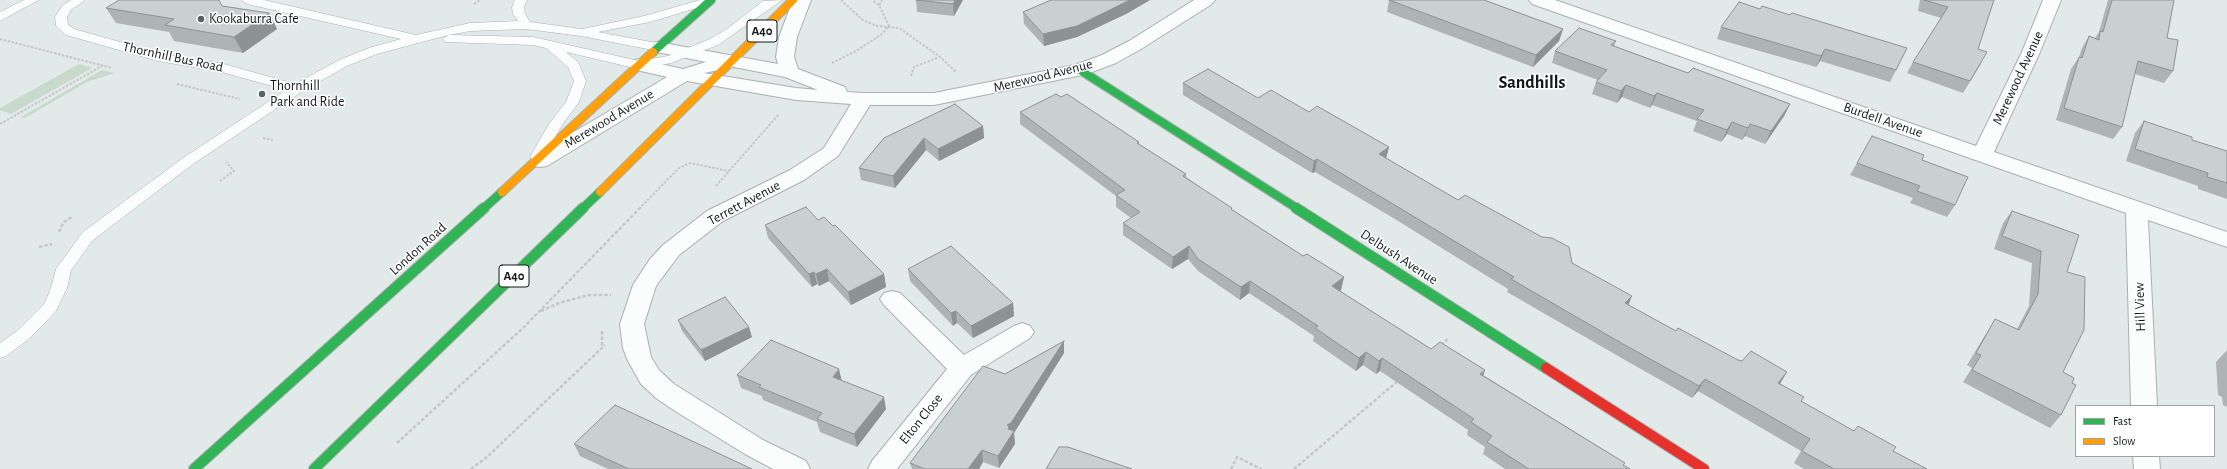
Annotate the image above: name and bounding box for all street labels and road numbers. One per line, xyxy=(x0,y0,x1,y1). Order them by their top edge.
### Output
road number: A40 xyxy=(747,20,777,42)
street label: Merewood Avenue xyxy=(1989,28,2047,128)
street label: Thornhill Bus Road xyxy=(121,38,225,76)
street label: Merewood Avenue xyxy=(992,56,1094,96)
street label: Merewood Avenue xyxy=(561,86,657,152)
street label: Burdell Avenue xyxy=(1841,99,1925,141)
street label: Terrett Avenue xyxy=(705,177,783,229)
street label: London Road xyxy=(386,219,450,279)
street label: Delbush Avenue xyxy=(1357,226,1441,288)
road number: A40 xyxy=(499,265,529,287)
street label: Hill View xyxy=(2131,282,2149,332)
street label: Elton Close xyxy=(896,390,946,448)

